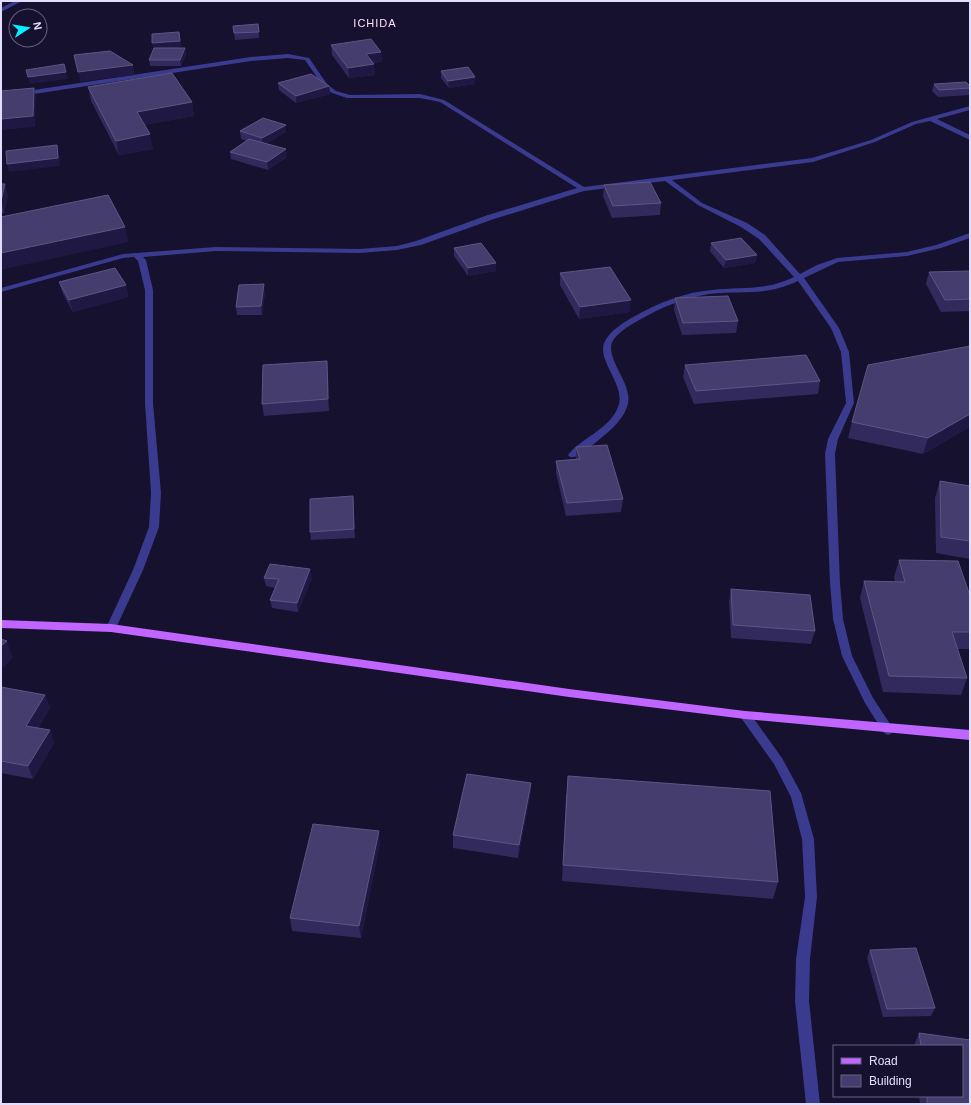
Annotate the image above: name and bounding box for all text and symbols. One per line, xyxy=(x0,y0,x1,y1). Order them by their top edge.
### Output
north arrow xyxy=(8,8,48,48)
district label: ICHIDA xyxy=(353,17,397,29)
text: N xyxy=(31,21,44,31)
legend xyxy=(833,1045,963,1097)
text: Road xyxy=(869,1054,898,1068)
text: Building xyxy=(869,1074,912,1088)

